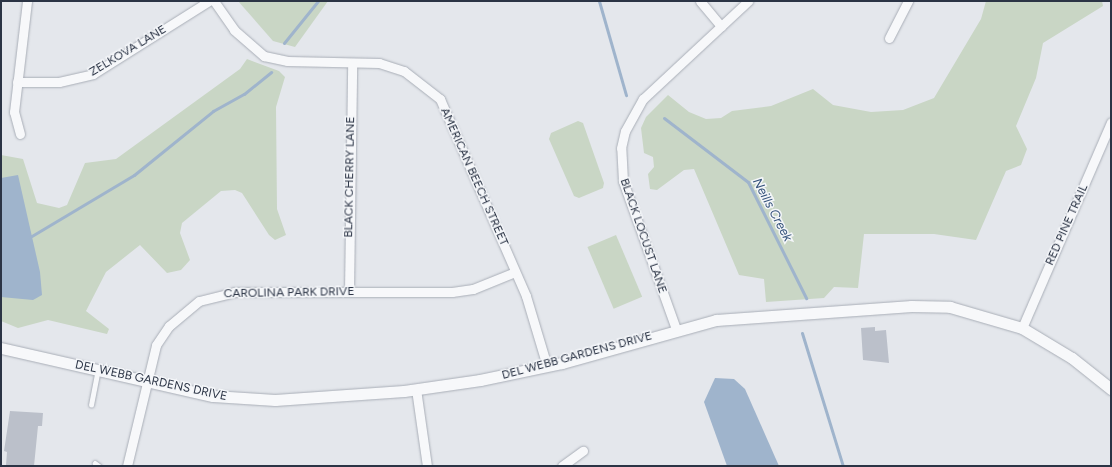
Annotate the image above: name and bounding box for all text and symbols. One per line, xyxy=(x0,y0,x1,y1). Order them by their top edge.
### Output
street label: ZELKOVA LANE xyxy=(87,22,169,80)
street label: AMERICAN BEECH STREET xyxy=(437,106,511,248)
street label: BLACK CHERRY LANE xyxy=(342,116,358,238)
water label: Neills Creek xyxy=(749,176,795,244)
street label: BLACK LOCUST LANE xyxy=(617,177,669,295)
street label: RED PINE TRAIL xyxy=(1043,182,1091,268)
street label: CAROLINA PARK DRIVE xyxy=(223,285,355,301)
street label: DEL WEBB GARDENS DRIVE xyxy=(500,329,654,383)
street label: DEL WEBB GARDENS DRIVE xyxy=(74,358,228,404)

